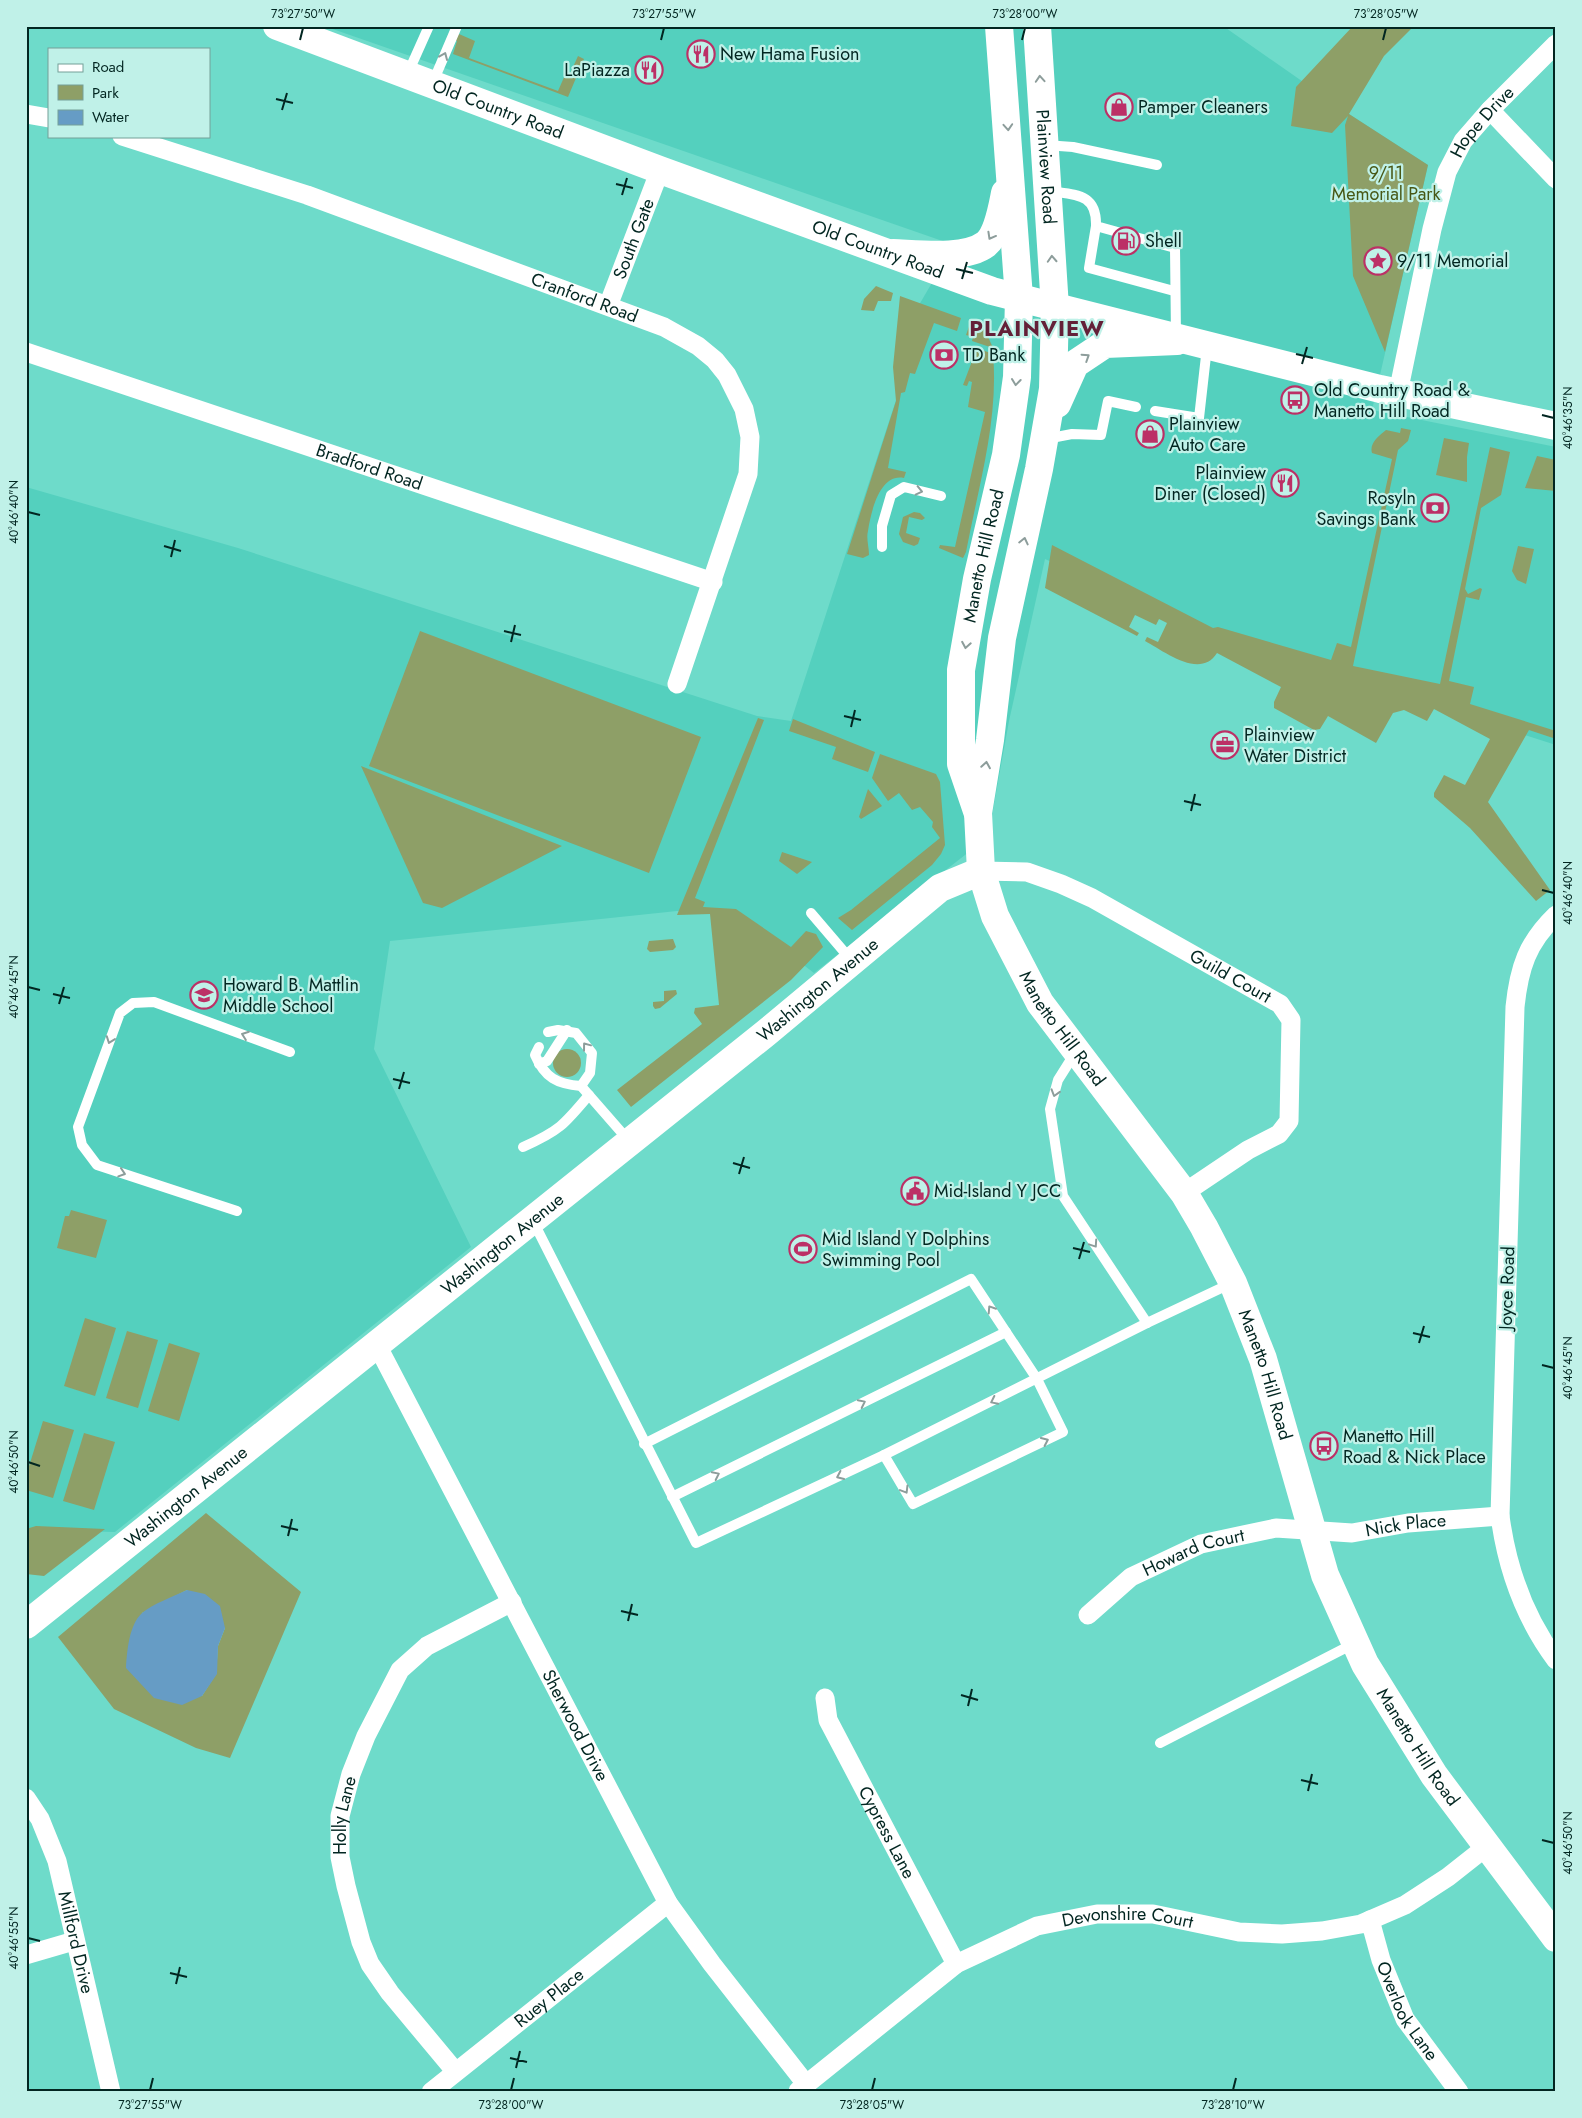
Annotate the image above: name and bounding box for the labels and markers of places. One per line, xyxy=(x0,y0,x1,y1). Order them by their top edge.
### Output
restaurant icon: New Hama Fusion xyxy=(686,39,716,69)
place label: New Hama Fusion xyxy=(720,41,860,67)
restaurant icon: LaPiazza xyxy=(634,55,664,85)
place label: LaPiazza xyxy=(564,57,630,83)
shop icon: Pamper Cleaners xyxy=(1104,92,1134,122)
place label: Pamper Cleaners xyxy=(1138,94,1268,120)
fuel station icon: Shell xyxy=(1111,226,1141,256)
place label: Shell xyxy=(1145,228,1182,254)
place icon: 9/11 Memorial xyxy=(1363,246,1393,276)
place label: 9/11 Memorial xyxy=(1397,248,1508,274)
bank icon: TD Bank xyxy=(929,340,959,370)
place label: TD Bank xyxy=(963,342,1025,368)
place label: Old Country Road & Manetto Hill Road xyxy=(1314,377,1470,424)
bus stop icon: Old Country Road & Manetto Hill Road xyxy=(1280,385,1310,415)
place label: Plainview Auto Care xyxy=(1169,411,1246,458)
shop icon: Plainview Auto Care xyxy=(1135,419,1165,449)
place label: Plainview Diner (Closed) xyxy=(1155,460,1267,507)
restaurant icon: Plainview Diner (Closed) xyxy=(1270,468,1300,498)
place label: Rosyln Savings Bank xyxy=(1317,485,1416,532)
bank icon: Rosyln Savings Bank xyxy=(1420,493,1450,523)
place label: Plainview Water District xyxy=(1244,722,1347,769)
office icon: Plainview Water District xyxy=(1210,730,1240,760)
place label: Howard B. Mattlin Middle School xyxy=(223,972,359,1019)
school or university icon: Howard B. Mattlin Middle School xyxy=(189,980,219,1010)
public building icon: Mid-Island Y JCC xyxy=(900,1176,930,1206)
place label: Mid-Island Y JCC xyxy=(934,1178,1061,1204)
place label: Mid Island Y Dolphins Swimming Pool xyxy=(822,1226,989,1273)
sports icon: Mid Island Y Dolphins Swimming Pool xyxy=(788,1234,818,1264)
place label: Manetto Hill Road & Nick Place xyxy=(1343,1423,1486,1470)
bus stop icon: Manetto Hill Road & Nick Place xyxy=(1309,1431,1339,1461)

